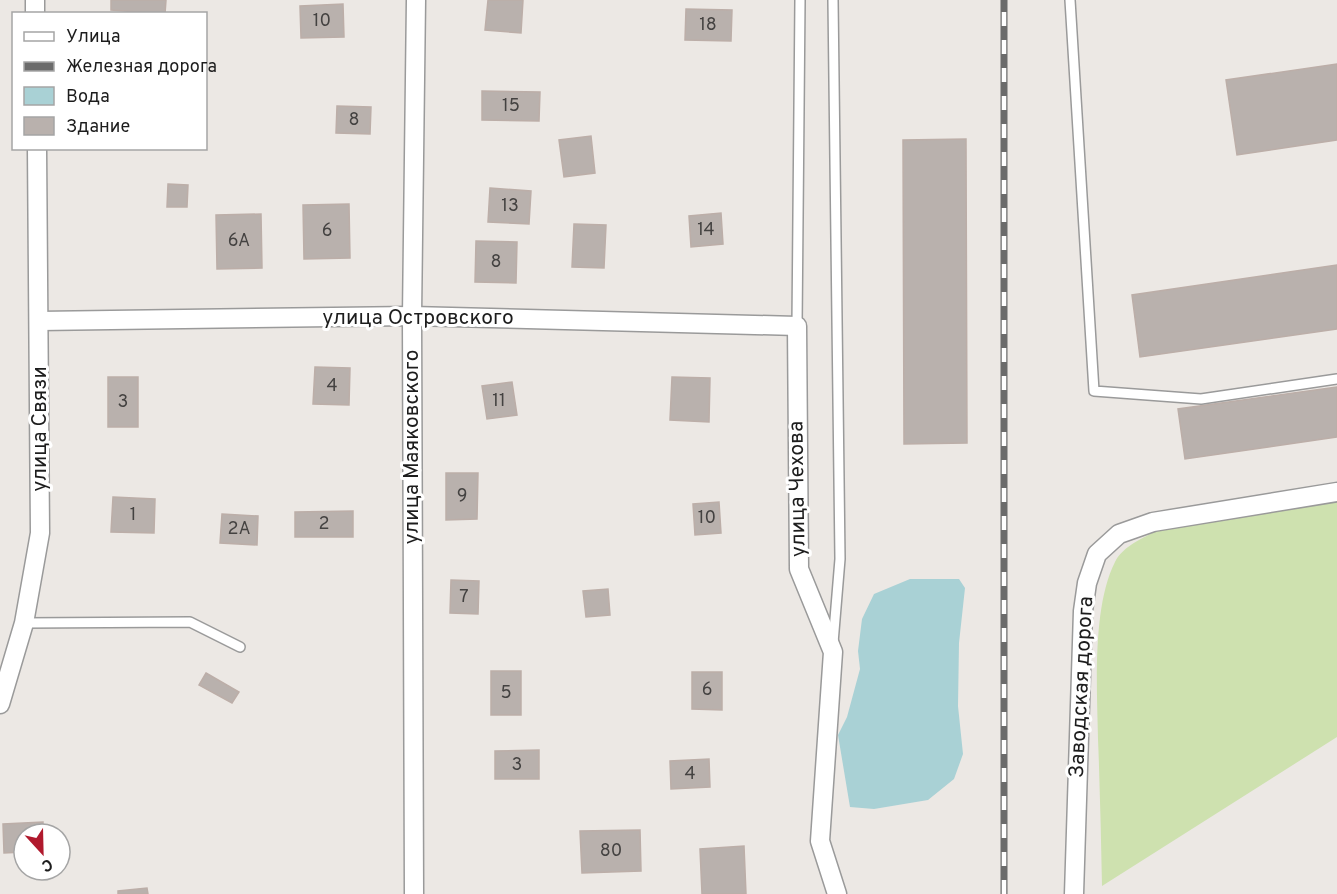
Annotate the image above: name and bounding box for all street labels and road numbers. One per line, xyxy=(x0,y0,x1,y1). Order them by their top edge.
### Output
street label: улица Островского xyxy=(322,305,514,332)
street label: улица Маяковского xyxy=(399,350,426,544)
street label: улица Связи xyxy=(27,366,54,492)
street label: улица Чехова xyxy=(783,421,813,557)
street label: Заводская дорога xyxy=(1064,595,1100,779)

